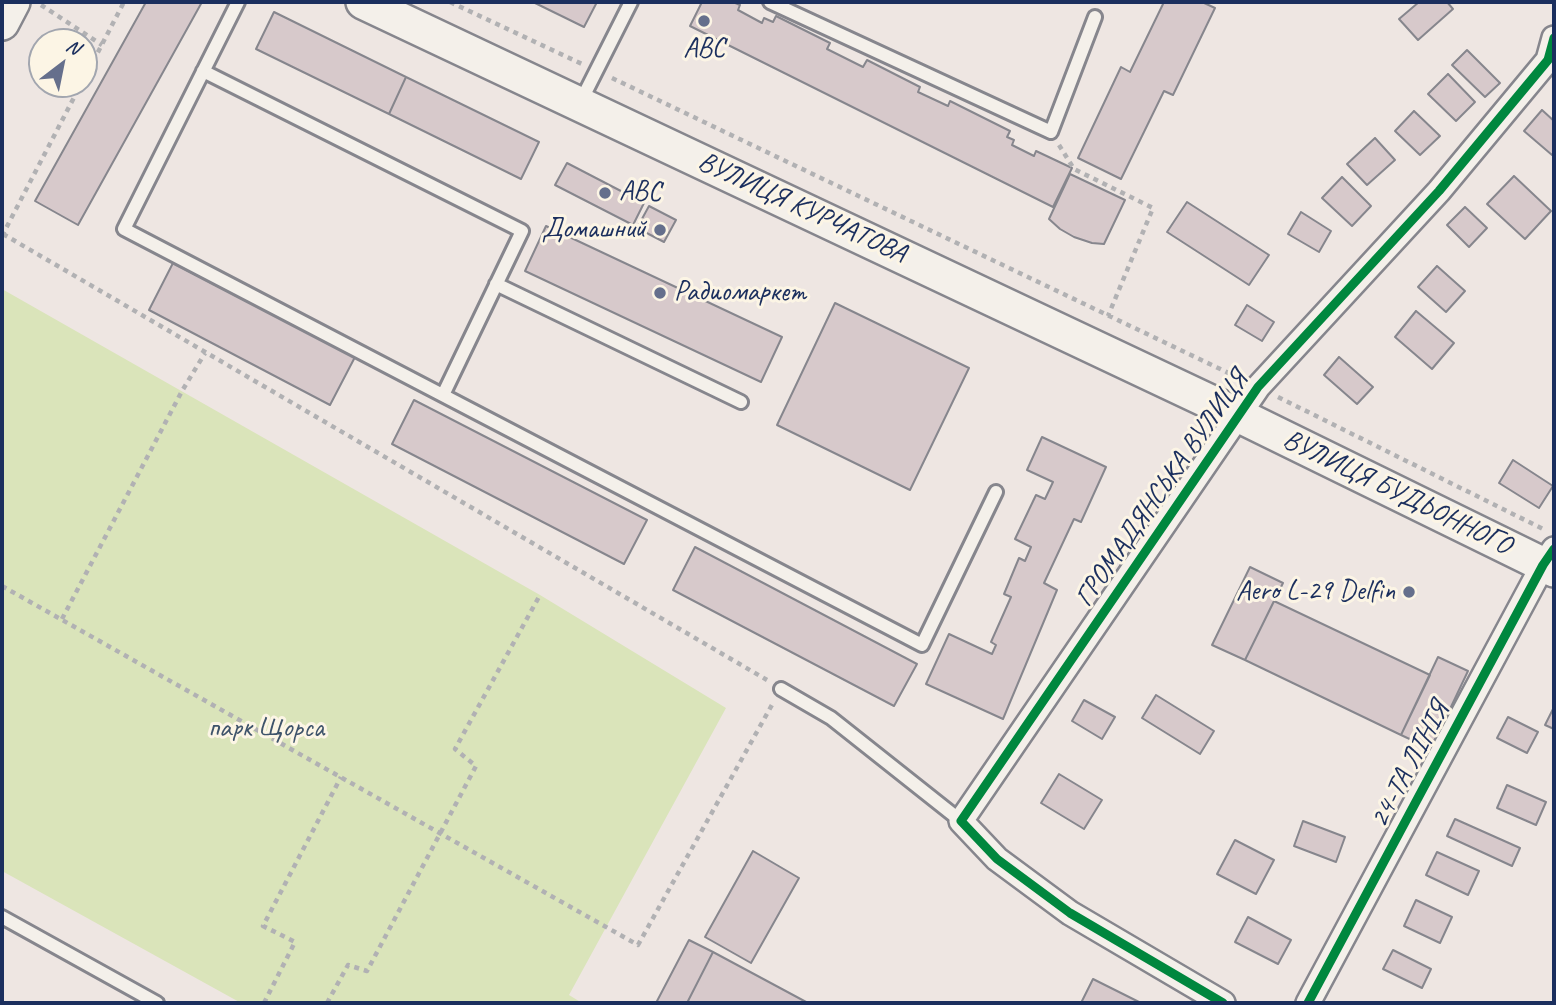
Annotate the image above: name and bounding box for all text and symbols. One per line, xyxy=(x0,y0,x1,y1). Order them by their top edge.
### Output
marker: ABC xyxy=(696,13,712,29)
north arrow xyxy=(28,28,98,98)
place label: ABC xyxy=(683,32,725,66)
text: N xyxy=(62,34,84,60)
street label: ВУЛИЦЯ КУРЧАТОВА xyxy=(692,145,912,271)
place label: АВС xyxy=(619,176,661,210)
marker: АВС xyxy=(597,185,613,201)
place label: Домашний xyxy=(542,213,646,247)
marker: Домашний xyxy=(652,222,668,238)
place label: Радиомаркет xyxy=(674,276,806,310)
marker: Радиомаркет xyxy=(652,285,668,301)
street label: ГРОМАДЯНСЬКА ВУЛИЦЯ xyxy=(1068,365,1256,613)
street label: ВУЛИЦЯ БУДЬОННОГО xyxy=(1277,423,1517,563)
place label: Aero L-29 Delfin xyxy=(1236,575,1395,609)
marker: Aero L-29 Delfin xyxy=(1401,584,1417,600)
street label: 24-ТА ЛІНІЯ xyxy=(1363,697,1457,833)
park label: парк Щорса xyxy=(208,712,324,746)

